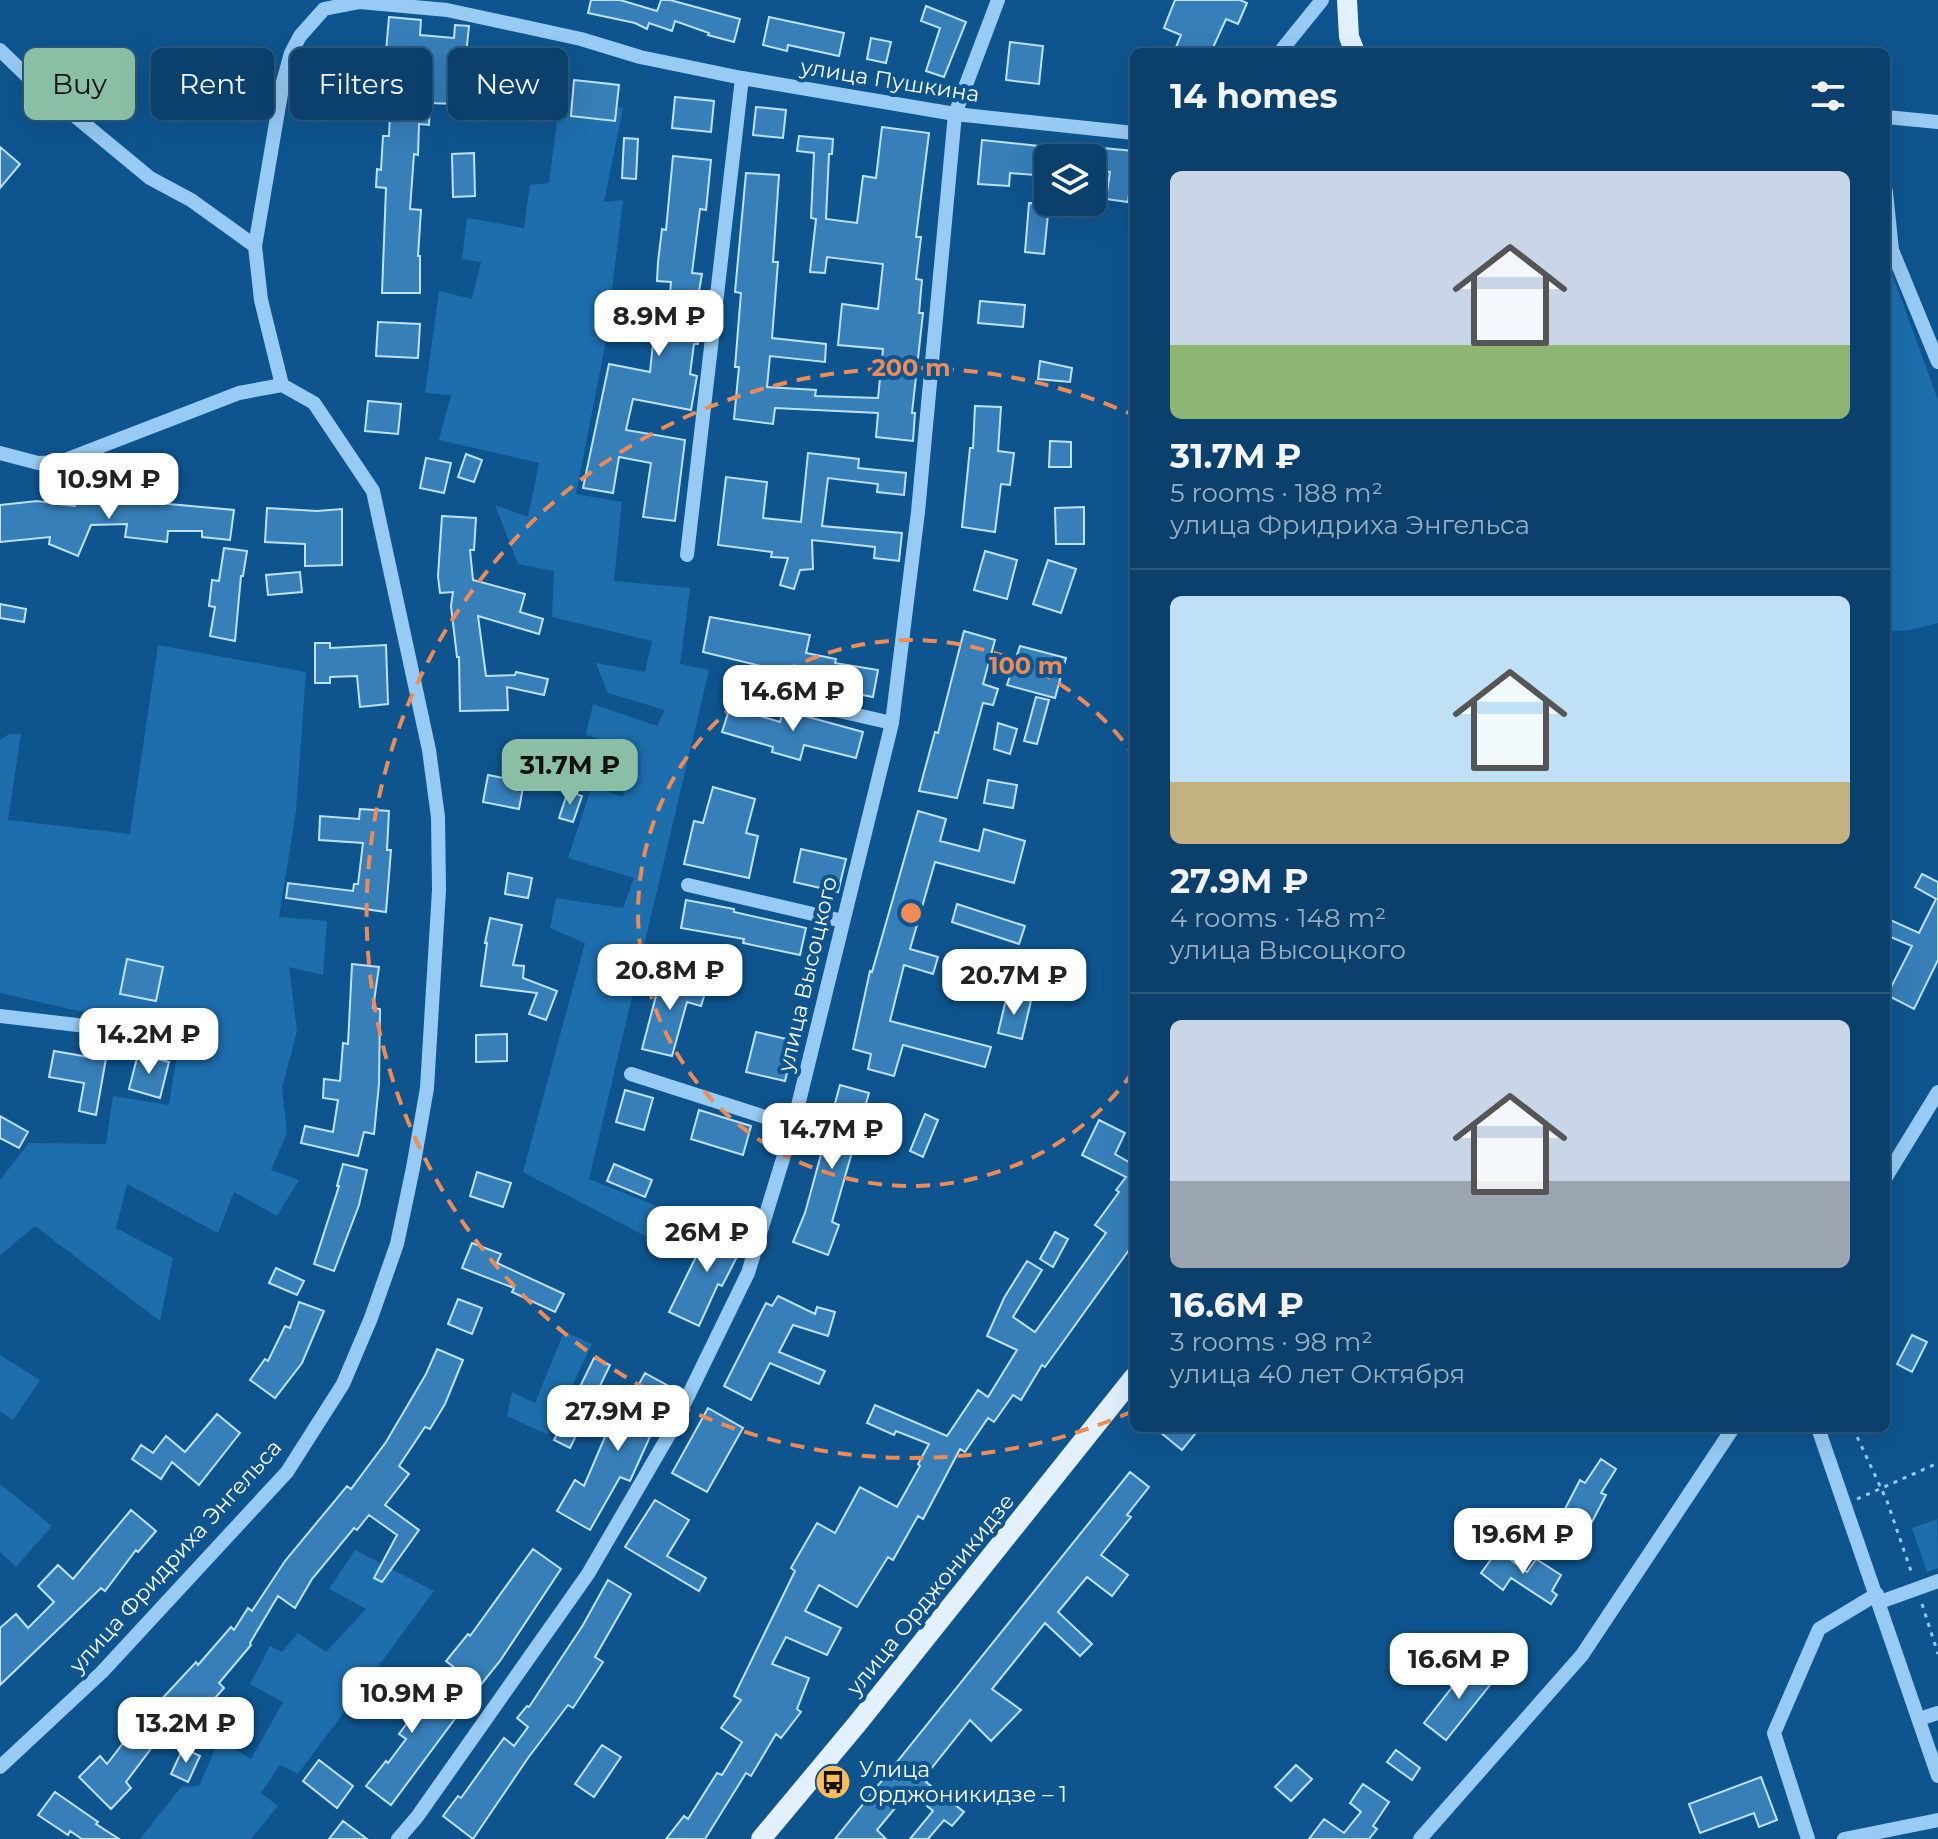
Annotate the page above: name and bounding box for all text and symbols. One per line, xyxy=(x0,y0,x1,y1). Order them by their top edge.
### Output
chip: Buy xyxy=(24,48,135,120)
chip: Rent xyxy=(151,48,274,120)
chip: Filters xyxy=(290,48,432,120)
chip: New xyxy=(448,48,568,120)
street label: улица Пушкина xyxy=(797,53,981,108)
icon: filters xyxy=(1806,74,1850,118)
text: 14 homes xyxy=(1170,75,1338,117)
map controls xyxy=(1034,144,1106,216)
button: layers xyxy=(1034,144,1106,216)
icon: home xyxy=(1438,223,1582,367)
pin: 8.9M ₽ xyxy=(594,290,724,358)
text: 8.9M ₽ xyxy=(612,300,706,332)
text: 200 m xyxy=(872,353,950,382)
text: 31.7M ₽ xyxy=(1170,435,1301,477)
pin: 10.9M ₽ xyxy=(35,453,183,521)
text: 10.9M ₽ xyxy=(57,463,161,495)
text: 5 rooms · 188 m² xyxy=(1170,477,1383,509)
text: улица Фридриха Энгельса xyxy=(1170,509,1530,541)
icon: home xyxy=(1438,648,1582,792)
text: 100 m xyxy=(989,651,1063,680)
pin: 14.6M ₽ xyxy=(719,665,867,733)
text: 14.6M ₽ xyxy=(741,675,845,707)
pin: 31.7M ₽ xyxy=(496,739,644,807)
text: 31.7M ₽ xyxy=(520,749,620,781)
text: 27.9M ₽ xyxy=(1170,860,1309,902)
street label: улица Высоцкого xyxy=(772,874,843,1075)
centre of rings xyxy=(897,899,925,927)
text: 4 rooms · 148 m² xyxy=(1170,902,1386,934)
text: улица Высоцкого xyxy=(1170,934,1406,966)
pin: 20.8M ₽ xyxy=(596,944,744,1012)
pin: 20.7M ₽ xyxy=(940,949,1088,1017)
text: 20.8M ₽ xyxy=(615,954,725,986)
text: 20.7M ₽ xyxy=(960,959,1068,991)
pin: 14.2M ₽ xyxy=(75,1008,223,1076)
text: 14.2M ₽ xyxy=(97,1018,201,1050)
icon: home xyxy=(1438,1072,1582,1216)
pin: 14.7M ₽ xyxy=(758,1103,906,1171)
text: 14.7M ₽ xyxy=(780,1113,884,1145)
pin: 26M ₽ xyxy=(651,1206,763,1274)
text: 26M ₽ xyxy=(665,1216,749,1248)
text: 16.6M ₽ xyxy=(1170,1284,1304,1326)
text: 3 rooms · 98 m² xyxy=(1170,1326,1373,1358)
text: улица 40 лет Октября xyxy=(1170,1358,1465,1390)
pin: 27.9M ₽ xyxy=(544,1385,692,1453)
text: 27.9M ₽ xyxy=(565,1395,671,1427)
street label: улица Фридриха Энгельса xyxy=(63,1434,287,1679)
street label: улица Орджоникидзе xyxy=(840,1488,1020,1701)
pin: 19.6M ₽ xyxy=(1449,1508,1597,1576)
text: 19.6M ₽ xyxy=(1472,1518,1574,1550)
pin: 16.6M ₽ xyxy=(1385,1633,1533,1701)
text: 16.6M ₽ xyxy=(1408,1643,1510,1675)
pin: 10.9M ₽ xyxy=(338,1667,486,1735)
text: 10.9M ₽ xyxy=(360,1677,464,1709)
pin: 13.2M ₽ xyxy=(112,1697,260,1765)
text: 13.2M ₽ xyxy=(136,1707,236,1739)
place label: Улица Орджоникидзе – 1 xyxy=(859,1756,1067,1808)
bus stop icon: Улица Орджоникидзе – 1 xyxy=(814,1763,852,1801)

